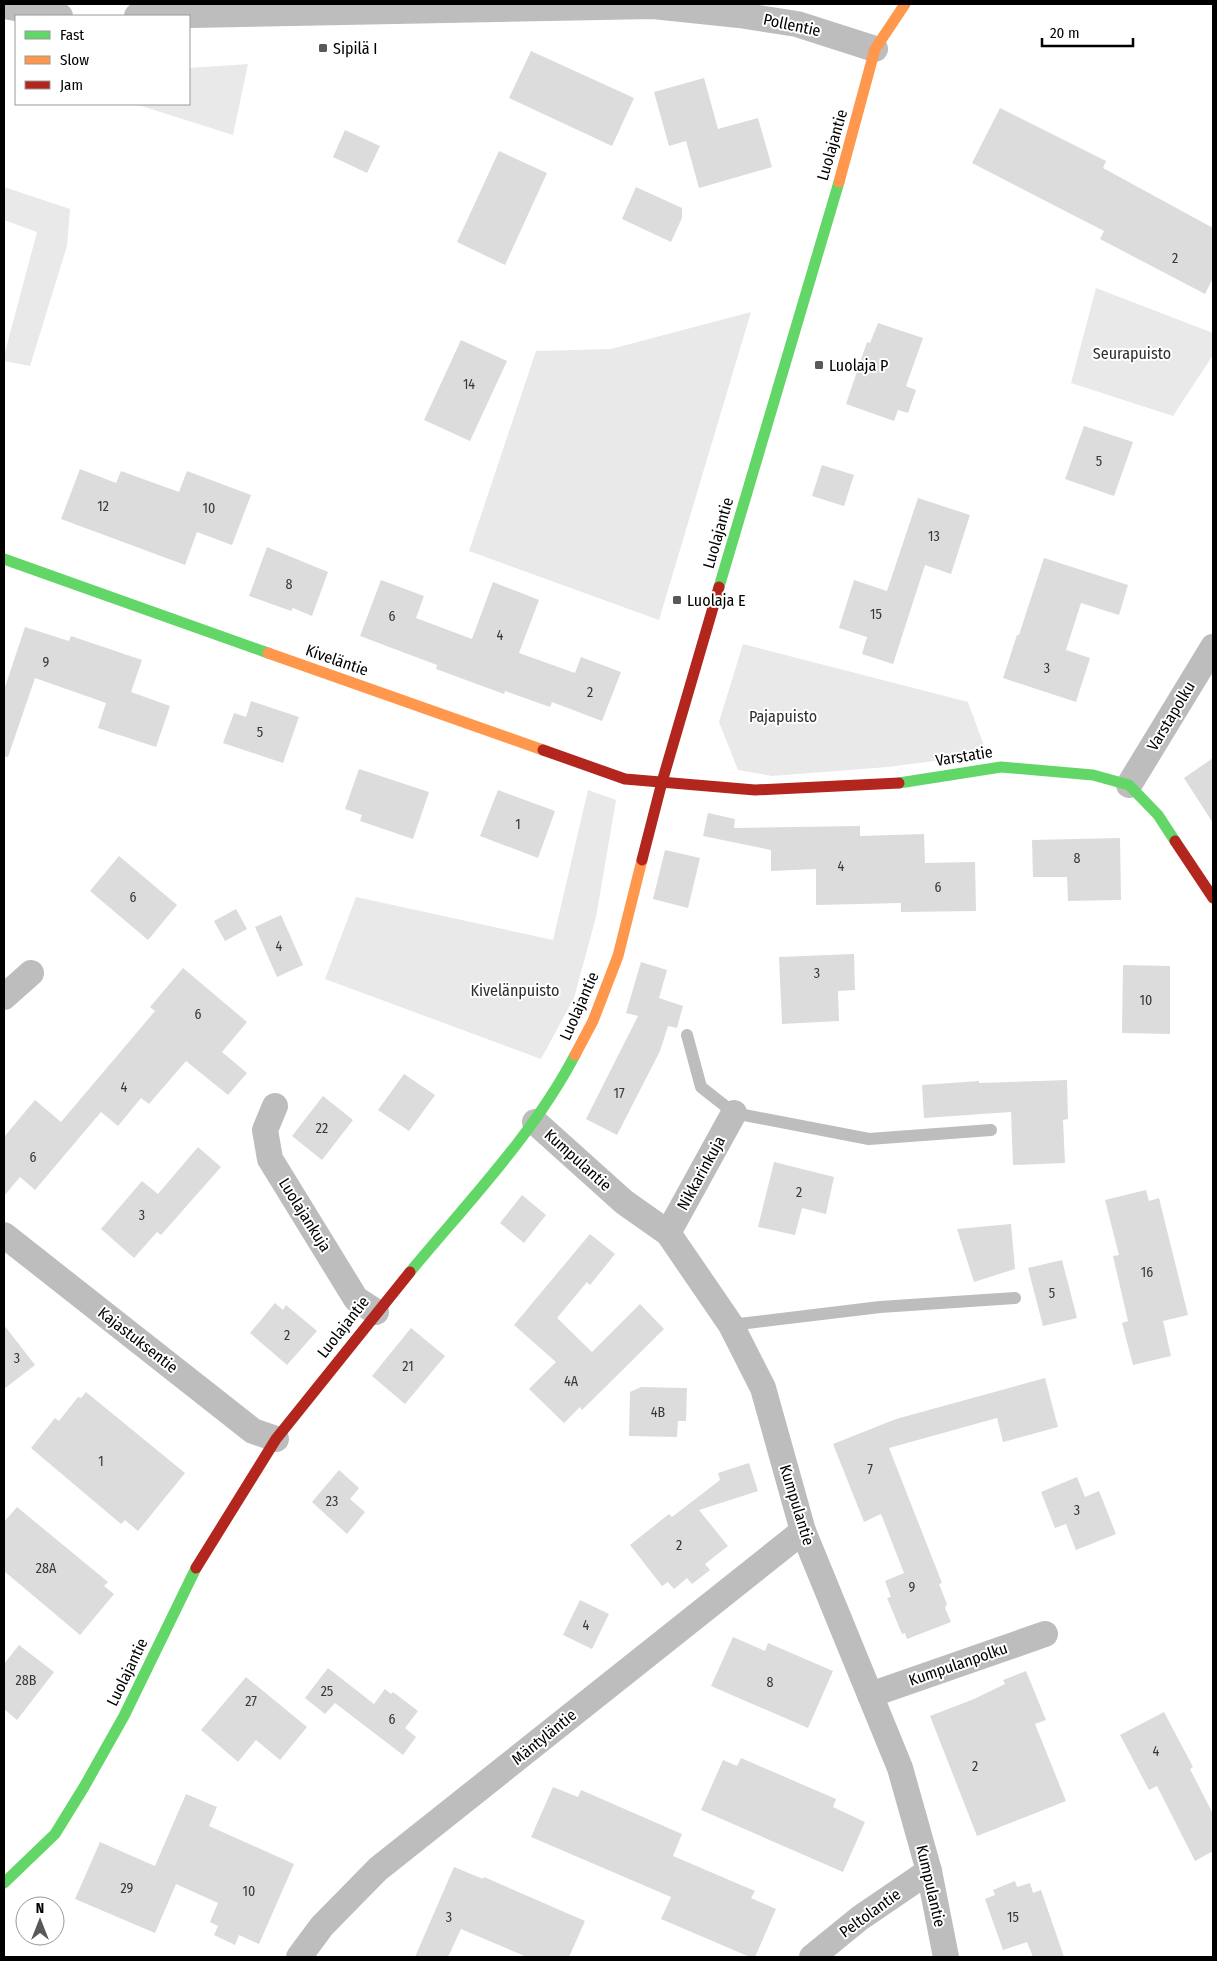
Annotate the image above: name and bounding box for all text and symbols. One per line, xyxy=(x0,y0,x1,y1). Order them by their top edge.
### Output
street label: Pollentie xyxy=(762,10,823,40)
legend xyxy=(15,15,190,105)
scale bar xyxy=(1042,15,1133,47)
text: 20 m xyxy=(1050,24,1080,42)
text: Fast xyxy=(60,26,84,44)
place label: Sipilä I xyxy=(333,39,377,58)
marker: Sipilä I xyxy=(317,42,329,54)
text: Slow xyxy=(60,51,89,69)
text: Jam xyxy=(60,76,83,94)
street label: Luolajantie xyxy=(813,107,851,183)
house number: 2 xyxy=(1172,250,1178,267)
park label: Seurapuisto xyxy=(1093,344,1171,363)
place label: Luolaja P xyxy=(829,356,888,375)
marker: Luolaja P xyxy=(813,359,825,371)
house number: 14 xyxy=(463,376,475,393)
house number: 5 xyxy=(1096,453,1102,470)
street label: Luolajantie xyxy=(699,495,737,571)
house number: 12 xyxy=(97,498,109,515)
house number: 10 xyxy=(203,500,215,517)
house number: 13 xyxy=(928,528,940,545)
house number: 8 xyxy=(286,576,293,593)
place label: Luolaja E xyxy=(687,591,746,610)
marker: Luolaja E xyxy=(671,594,683,606)
house number: 15 xyxy=(870,606,882,623)
house number: 6 xyxy=(389,608,396,625)
house number: 4 xyxy=(497,627,504,644)
street label: Kiveläntie xyxy=(303,640,371,680)
house number: 9 xyxy=(43,654,50,671)
house number: 3 xyxy=(1044,660,1050,677)
street label: Varstapolku xyxy=(1143,678,1199,754)
house number: 2 xyxy=(587,684,593,701)
park label: Pajapuisto xyxy=(749,707,817,726)
house number: 5 xyxy=(257,724,263,741)
street label: Varstatie xyxy=(934,742,994,770)
house number: 1 xyxy=(515,816,521,833)
house number: 8 xyxy=(1074,850,1081,867)
house number: 4 xyxy=(838,858,845,875)
house number: 6 xyxy=(935,879,942,896)
house number: 6 xyxy=(130,889,137,906)
house number: 4 xyxy=(276,938,283,955)
house number: 3 xyxy=(814,965,820,982)
street label: Luolajantie xyxy=(555,969,603,1043)
park label: Kivelänpuisto xyxy=(470,981,560,1000)
house number: 10 xyxy=(1140,992,1152,1009)
house number: 6 xyxy=(195,1006,202,1023)
house number: 4 xyxy=(121,1079,128,1096)
house number: 17 xyxy=(613,1085,625,1102)
house number: 22 xyxy=(316,1120,328,1137)
street label: Kumpulantie xyxy=(541,1125,615,1195)
street label: Nikkarinkuja xyxy=(673,1132,729,1213)
house number: 6 xyxy=(30,1149,37,1166)
street label: Luolajankuja xyxy=(275,1175,335,1256)
house number: 2 xyxy=(796,1184,802,1201)
house number: 3 xyxy=(139,1207,145,1224)
house number: 16 xyxy=(1141,1264,1153,1281)
house number: 5 xyxy=(1049,1285,1055,1302)
street label: Luolajantie xyxy=(313,1292,373,1362)
street label: Kajastuksentie xyxy=(94,1303,182,1377)
house number: 2 xyxy=(284,1327,290,1344)
house number: 3 xyxy=(14,1350,20,1367)
house number: 21 xyxy=(402,1358,414,1375)
house number: 4A xyxy=(564,1373,579,1390)
house number: 4B xyxy=(651,1404,666,1421)
house number: 1 xyxy=(98,1453,104,1470)
house number: 7 xyxy=(867,1461,873,1478)
street label: Kumpulantie xyxy=(776,1462,818,1548)
house number: 23 xyxy=(326,1493,338,1510)
house number: 3 xyxy=(1074,1502,1080,1519)
house number: 2 xyxy=(676,1537,682,1554)
house number: 28A xyxy=(36,1560,57,1577)
house number: 9 xyxy=(909,1579,916,1596)
house number: 4 xyxy=(583,1617,590,1634)
street label: Luolajantie xyxy=(102,1635,152,1709)
street label: Kumpulanpolku xyxy=(906,1638,1010,1690)
house number: 28B xyxy=(16,1672,37,1689)
house number: 8 xyxy=(767,1674,774,1691)
house number: 25 xyxy=(321,1683,333,1700)
house number: 27 xyxy=(245,1693,257,1710)
street label: Mäntyläntie xyxy=(508,1705,580,1769)
house number: 6 xyxy=(389,1711,396,1728)
house number: 4 xyxy=(1153,1743,1160,1760)
house number: 2 xyxy=(972,1758,978,1775)
street label: Kumpulantie xyxy=(912,1843,950,1929)
house number: 29 xyxy=(121,1880,134,1897)
house number: 10 xyxy=(243,1883,255,1900)
street label: Peltolantie xyxy=(836,1884,904,1942)
north arrow xyxy=(15,1896,65,1946)
text: N xyxy=(36,1900,44,1917)
house number: 3 xyxy=(446,1909,452,1926)
house number: 15 xyxy=(1007,1909,1019,1926)

